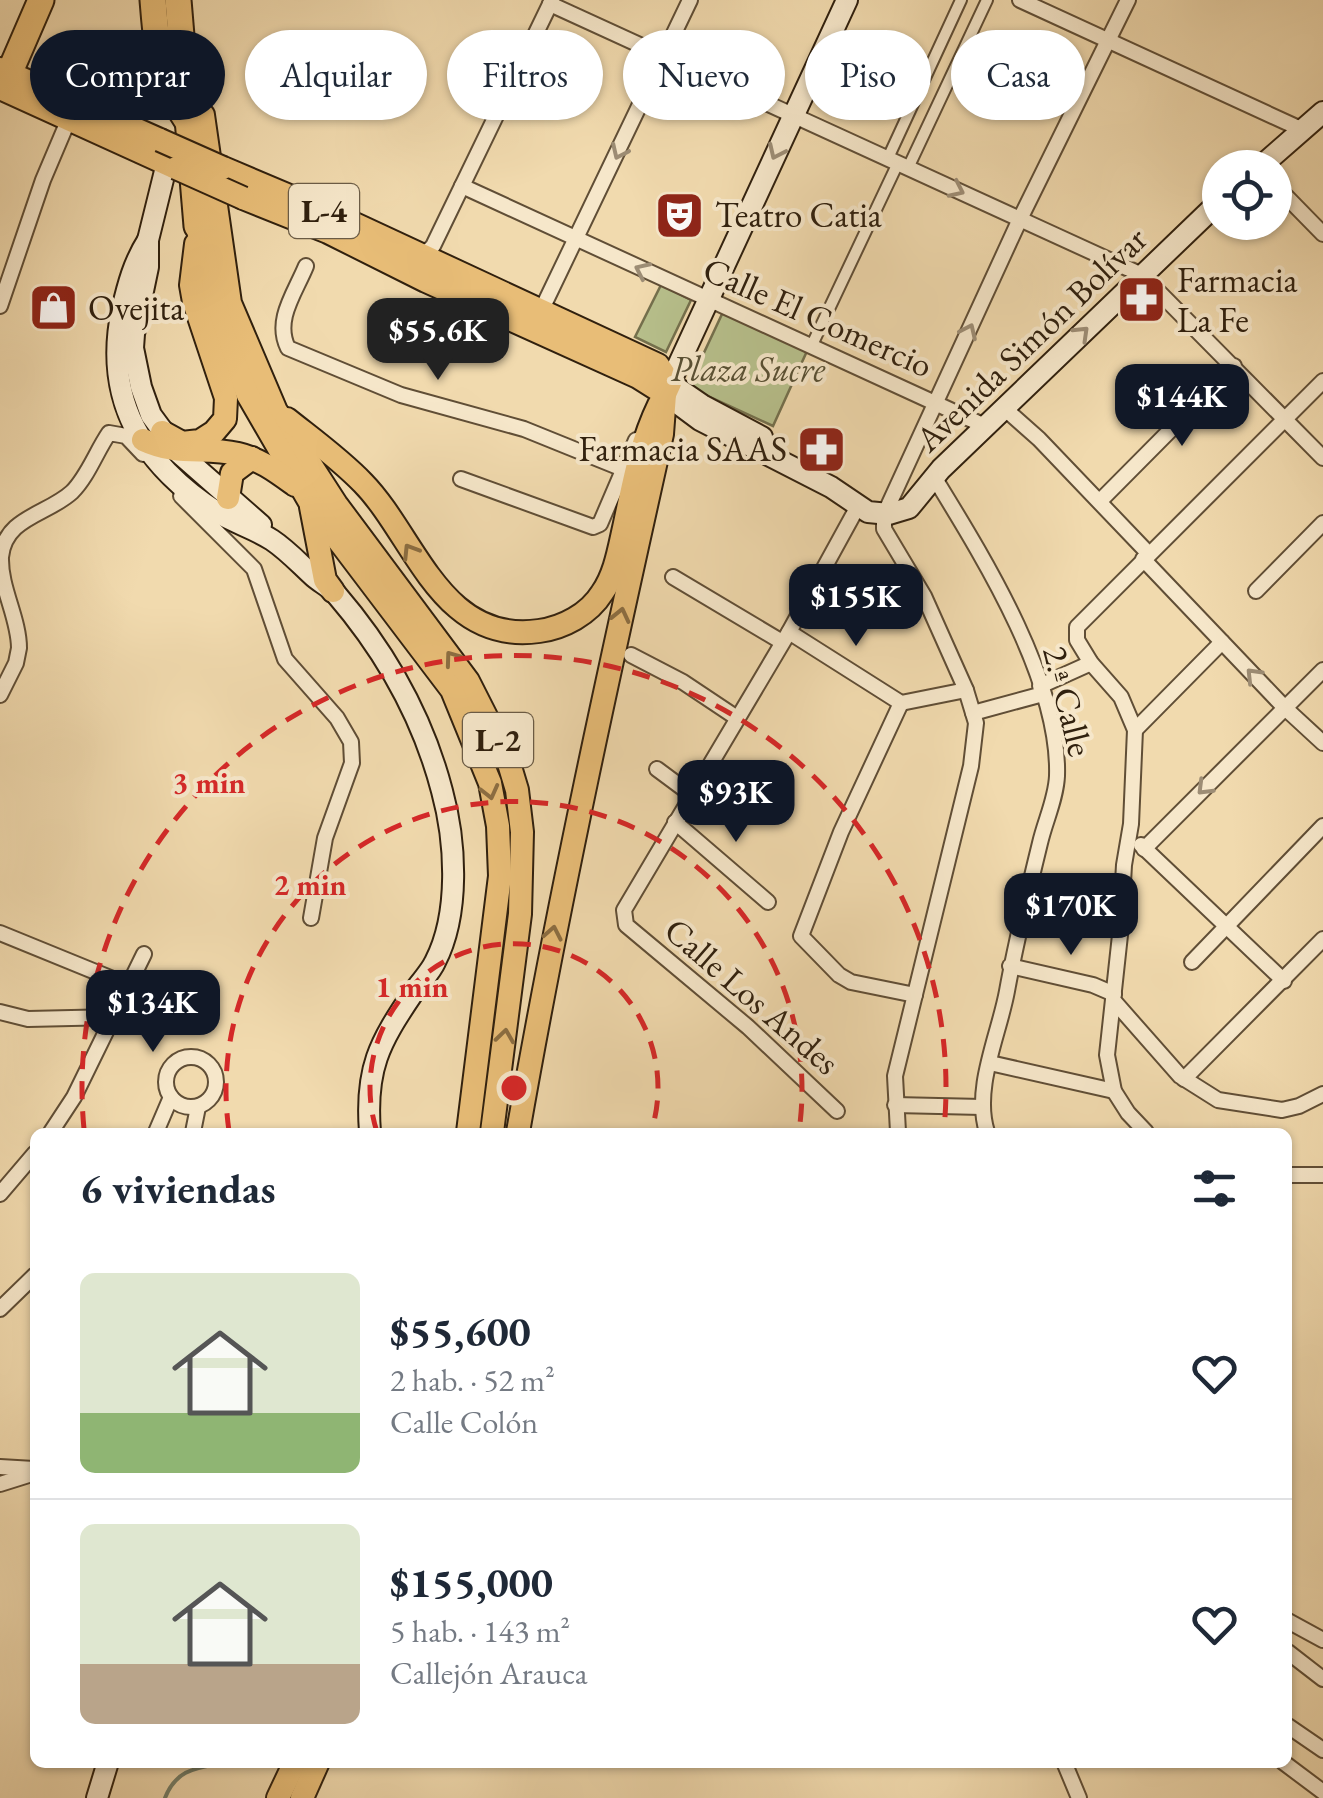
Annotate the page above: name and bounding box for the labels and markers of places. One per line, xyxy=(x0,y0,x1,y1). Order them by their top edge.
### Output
theatre icon: Teatro Catia xyxy=(654,189,706,241)
place label: Teatro Catia xyxy=(715,192,882,237)
place label: Farmacia La Fe xyxy=(1177,257,1298,342)
pharmacy icon: Farmacia La Fe xyxy=(1116,274,1168,326)
shop icon: Ovejita xyxy=(27,282,79,334)
place label: Ovejita xyxy=(88,285,184,330)
pin: $55.6K xyxy=(357,298,519,383)
pin: $144K xyxy=(1112,364,1252,449)
pharmacy icon: Farmacia SAAS xyxy=(796,423,848,475)
place label: Farmacia SAAS xyxy=(579,426,787,471)
pin: $155K xyxy=(786,564,926,649)
pin: $93K xyxy=(677,760,795,845)
pin: $170K xyxy=(1001,873,1141,958)
pin: $134K xyxy=(83,970,223,1055)
centre of rings xyxy=(496,1070,532,1106)

